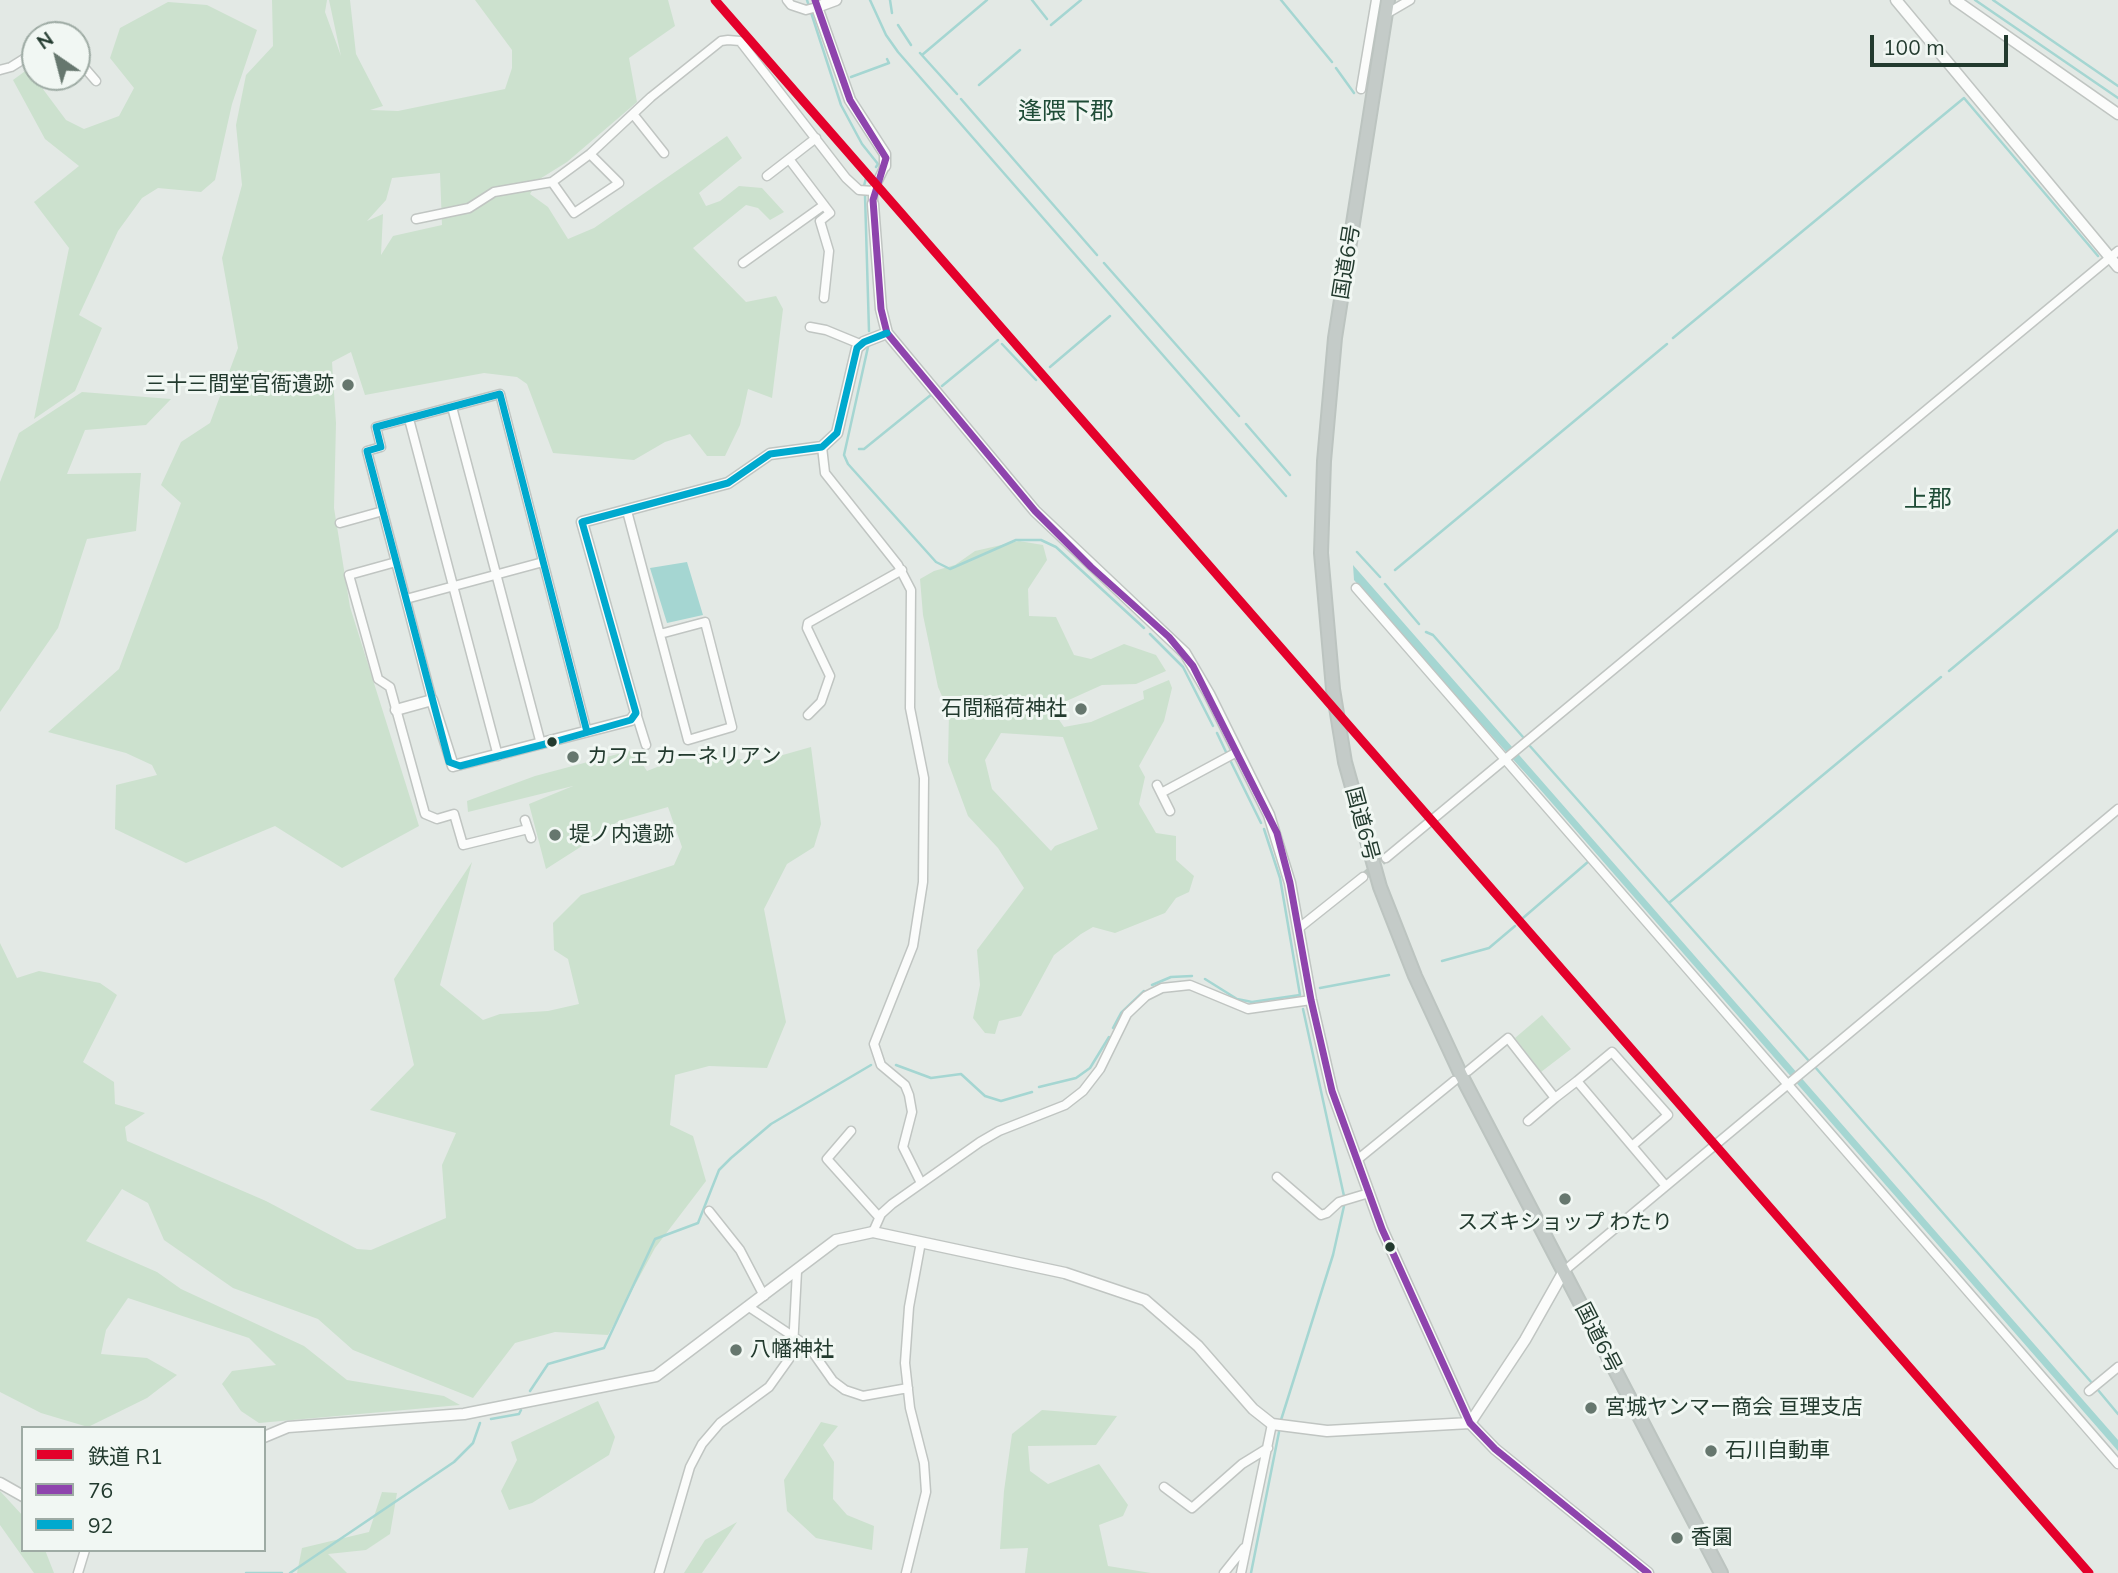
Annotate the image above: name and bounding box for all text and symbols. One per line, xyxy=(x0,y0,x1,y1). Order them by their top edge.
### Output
north arrow xyxy=(21,21,91,91)
scale bar xyxy=(1873,21,2011,65)
text: N xyxy=(32,26,58,54)
text: 100 m xyxy=(1883,34,1945,60)
district label: 逢隈下郡 xyxy=(1018,98,1114,126)
street label: 国道6号 xyxy=(1329,223,1365,301)
place label: 三十三間堂官衙遺跡 xyxy=(145,372,334,398)
marker: 三十三間堂官衙遺跡 xyxy=(340,377,356,393)
district label: 上郡 xyxy=(1904,486,1952,514)
place label: 石間稲荷神社 xyxy=(941,696,1067,722)
marker: 石間稲荷神社 xyxy=(1073,701,1089,717)
unlabelled marker xyxy=(545,735,559,749)
place label: カフェ カーネリアン xyxy=(587,744,781,770)
marker: カフェ カーネリアン xyxy=(565,749,581,765)
street label: 国道6号 xyxy=(1340,784,1384,864)
place label: 堤ノ内遺跡 xyxy=(569,822,674,848)
marker: 堤ノ内遺跡 xyxy=(547,827,563,843)
marker: スズキショップ わたり xyxy=(1557,1191,1573,1207)
place label: スズキショップ わたり xyxy=(1457,1210,1673,1236)
unlabelled marker xyxy=(1383,1240,1397,1254)
street label: 国道6号 xyxy=(1570,1299,1626,1377)
place label: 八幡神社 xyxy=(750,1337,834,1363)
marker: 八幡神社 xyxy=(728,1342,744,1358)
place label: 宮城ヤンマー商会 亘理支店 xyxy=(1605,1395,1862,1421)
marker: 宮城ヤンマー商会 亘理支店 xyxy=(1583,1400,1599,1416)
legend xyxy=(21,1426,266,1552)
place label: 石川自動車 xyxy=(1725,1438,1830,1464)
text: 鉄道 R1 xyxy=(88,1443,163,1469)
marker: 石川自動車 xyxy=(1703,1443,1719,1459)
text: 76 xyxy=(88,1477,113,1503)
text: 92 xyxy=(88,1512,113,1538)
place label: 香園 xyxy=(1691,1525,1733,1551)
marker: 香園 xyxy=(1669,1530,1685,1546)

